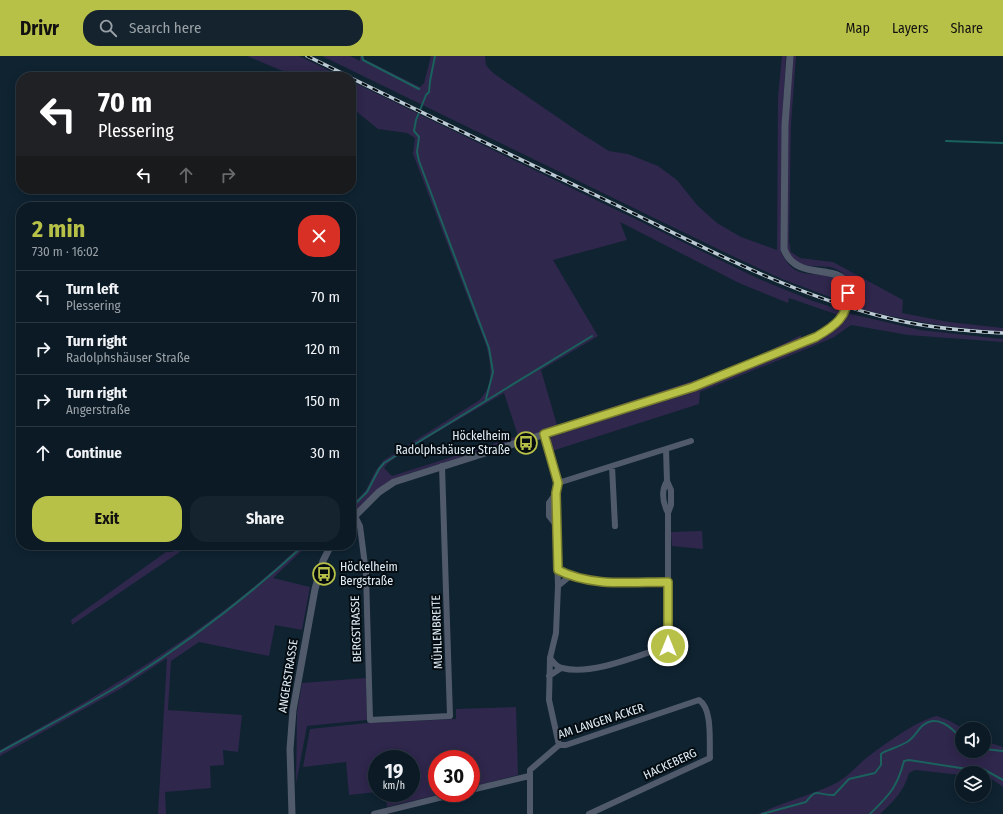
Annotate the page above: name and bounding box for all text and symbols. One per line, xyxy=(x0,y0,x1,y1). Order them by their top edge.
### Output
search box xyxy=(83,10,363,46)
text: Drivr xyxy=(20,17,59,40)
icon: search xyxy=(97,17,119,39)
text: Search here xyxy=(129,19,201,37)
text: Map xyxy=(846,20,870,37)
text: Layers xyxy=(892,20,928,37)
text: Share xyxy=(950,20,983,37)
text: 70 m xyxy=(98,86,152,119)
icon: left xyxy=(32,88,84,140)
text: Plessering xyxy=(98,120,174,142)
icon: left xyxy=(133,164,155,186)
icon: ahead xyxy=(175,164,197,186)
icon: right xyxy=(217,164,239,186)
text: 2 min xyxy=(32,215,85,243)
button: close xyxy=(298,215,340,257)
text: 730 m · 16:02 xyxy=(32,244,98,259)
pin xyxy=(831,276,865,310)
text: Turn left xyxy=(66,280,119,298)
icon: arrive xyxy=(837,282,859,304)
icon: left xyxy=(32,286,54,308)
text: 70 m xyxy=(311,288,340,306)
text: Plessering xyxy=(66,298,121,313)
text: Turn right xyxy=(66,332,127,350)
icon: right xyxy=(32,338,54,360)
text: 120 m xyxy=(305,340,340,358)
text: Radolphshäuser Straße xyxy=(66,350,190,365)
text: Turn right xyxy=(66,384,127,402)
icon: right xyxy=(32,390,54,412)
text: 150 m xyxy=(304,392,340,410)
text: Angerstraße xyxy=(66,402,130,417)
place label: Höckelheim Radolphshäuser Straße xyxy=(395,429,510,457)
bus stop icon: Höckelheim Radolphshäuser Straße xyxy=(513,430,539,456)
icon: ahead xyxy=(32,442,54,464)
text: Continue xyxy=(66,444,122,462)
text: 30 m xyxy=(310,444,340,462)
button: Exit xyxy=(32,496,182,542)
button: Share xyxy=(190,496,340,542)
place label: Höckelheim Bergstraße xyxy=(340,560,398,588)
bus stop icon: Höckelheim Bergstraße xyxy=(311,561,337,587)
street label: MÜHLENBREITE xyxy=(427,594,445,669)
street label: BERGSTRASSE xyxy=(348,595,364,663)
position arrow xyxy=(647,625,689,667)
street label: ANGERSTRASSE xyxy=(275,638,301,714)
street label: AM LANGEN ACKER xyxy=(556,700,646,742)
map controls xyxy=(955,722,991,802)
button: sound xyxy=(955,722,991,758)
street label: HACKEBERG xyxy=(641,746,699,782)
speed limit sign: 30 xyxy=(428,750,480,802)
text: 19 xyxy=(385,759,403,783)
button: layers xyxy=(955,766,991,802)
text: km/h xyxy=(383,780,405,792)

